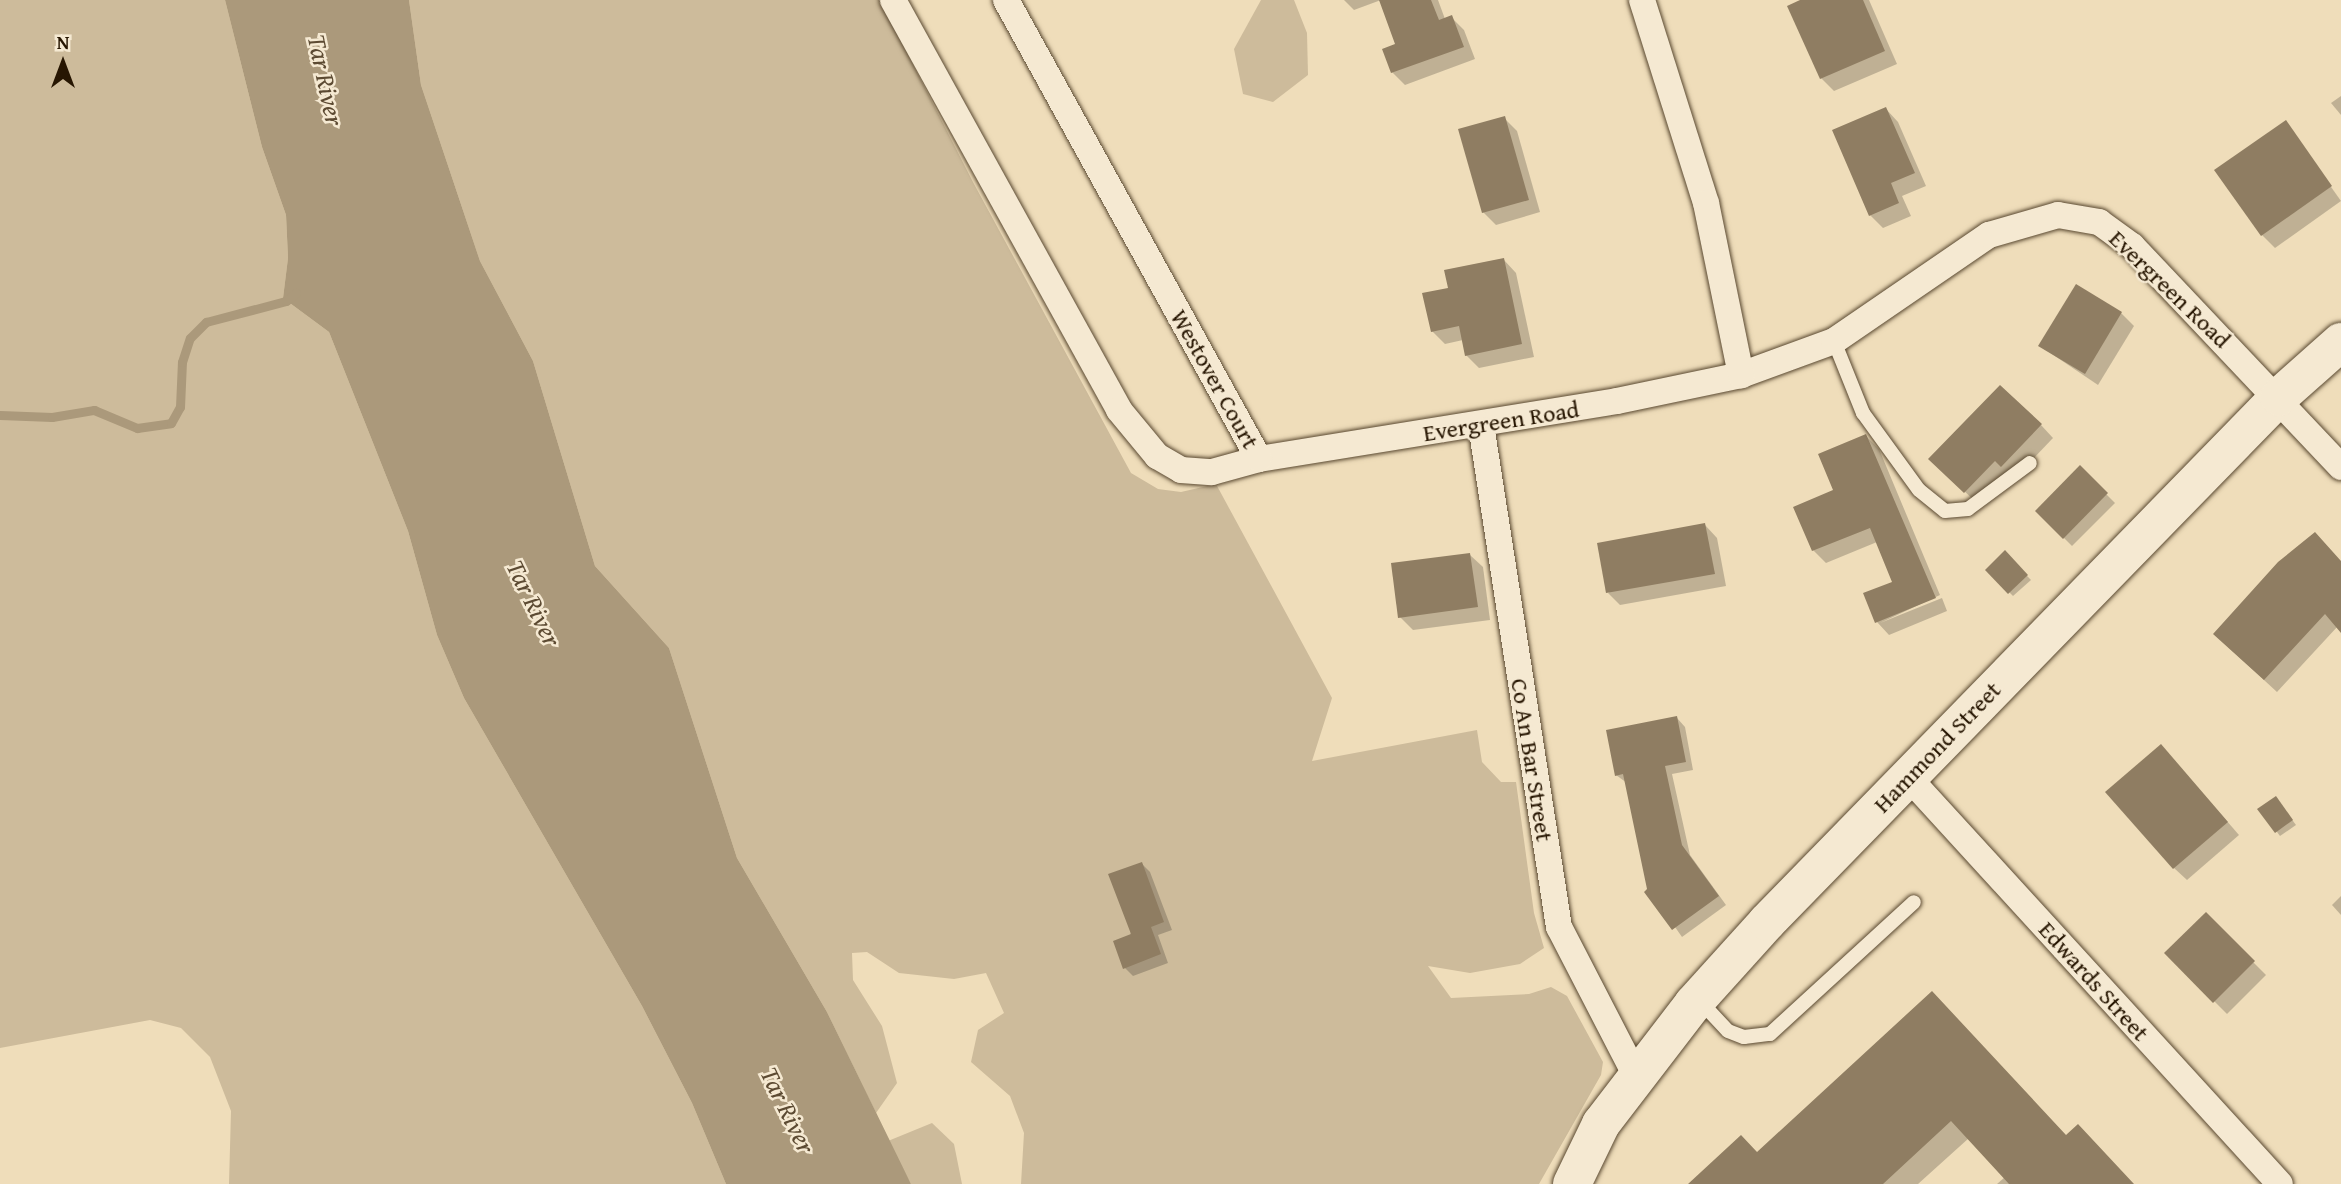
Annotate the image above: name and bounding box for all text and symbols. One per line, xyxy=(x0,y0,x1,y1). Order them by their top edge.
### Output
north arrow xyxy=(28,28,98,98)
text: N xyxy=(57,28,69,56)
water label: Tar River xyxy=(301,32,351,128)
street label: Evergreen Road xyxy=(2103,224,2237,354)
street label: Westover Court xyxy=(1165,304,1265,454)
street label: Evergreen Road xyxy=(1421,394,1581,448)
water label: Tar River xyxy=(500,555,568,651)
street label: Hammond Street xyxy=(1867,675,2007,819)
street label: Co An Bar Street xyxy=(1505,676,1559,844)
street label: Edwards Street xyxy=(2033,915,2155,1047)
water label: Tar River xyxy=(754,1062,822,1158)

